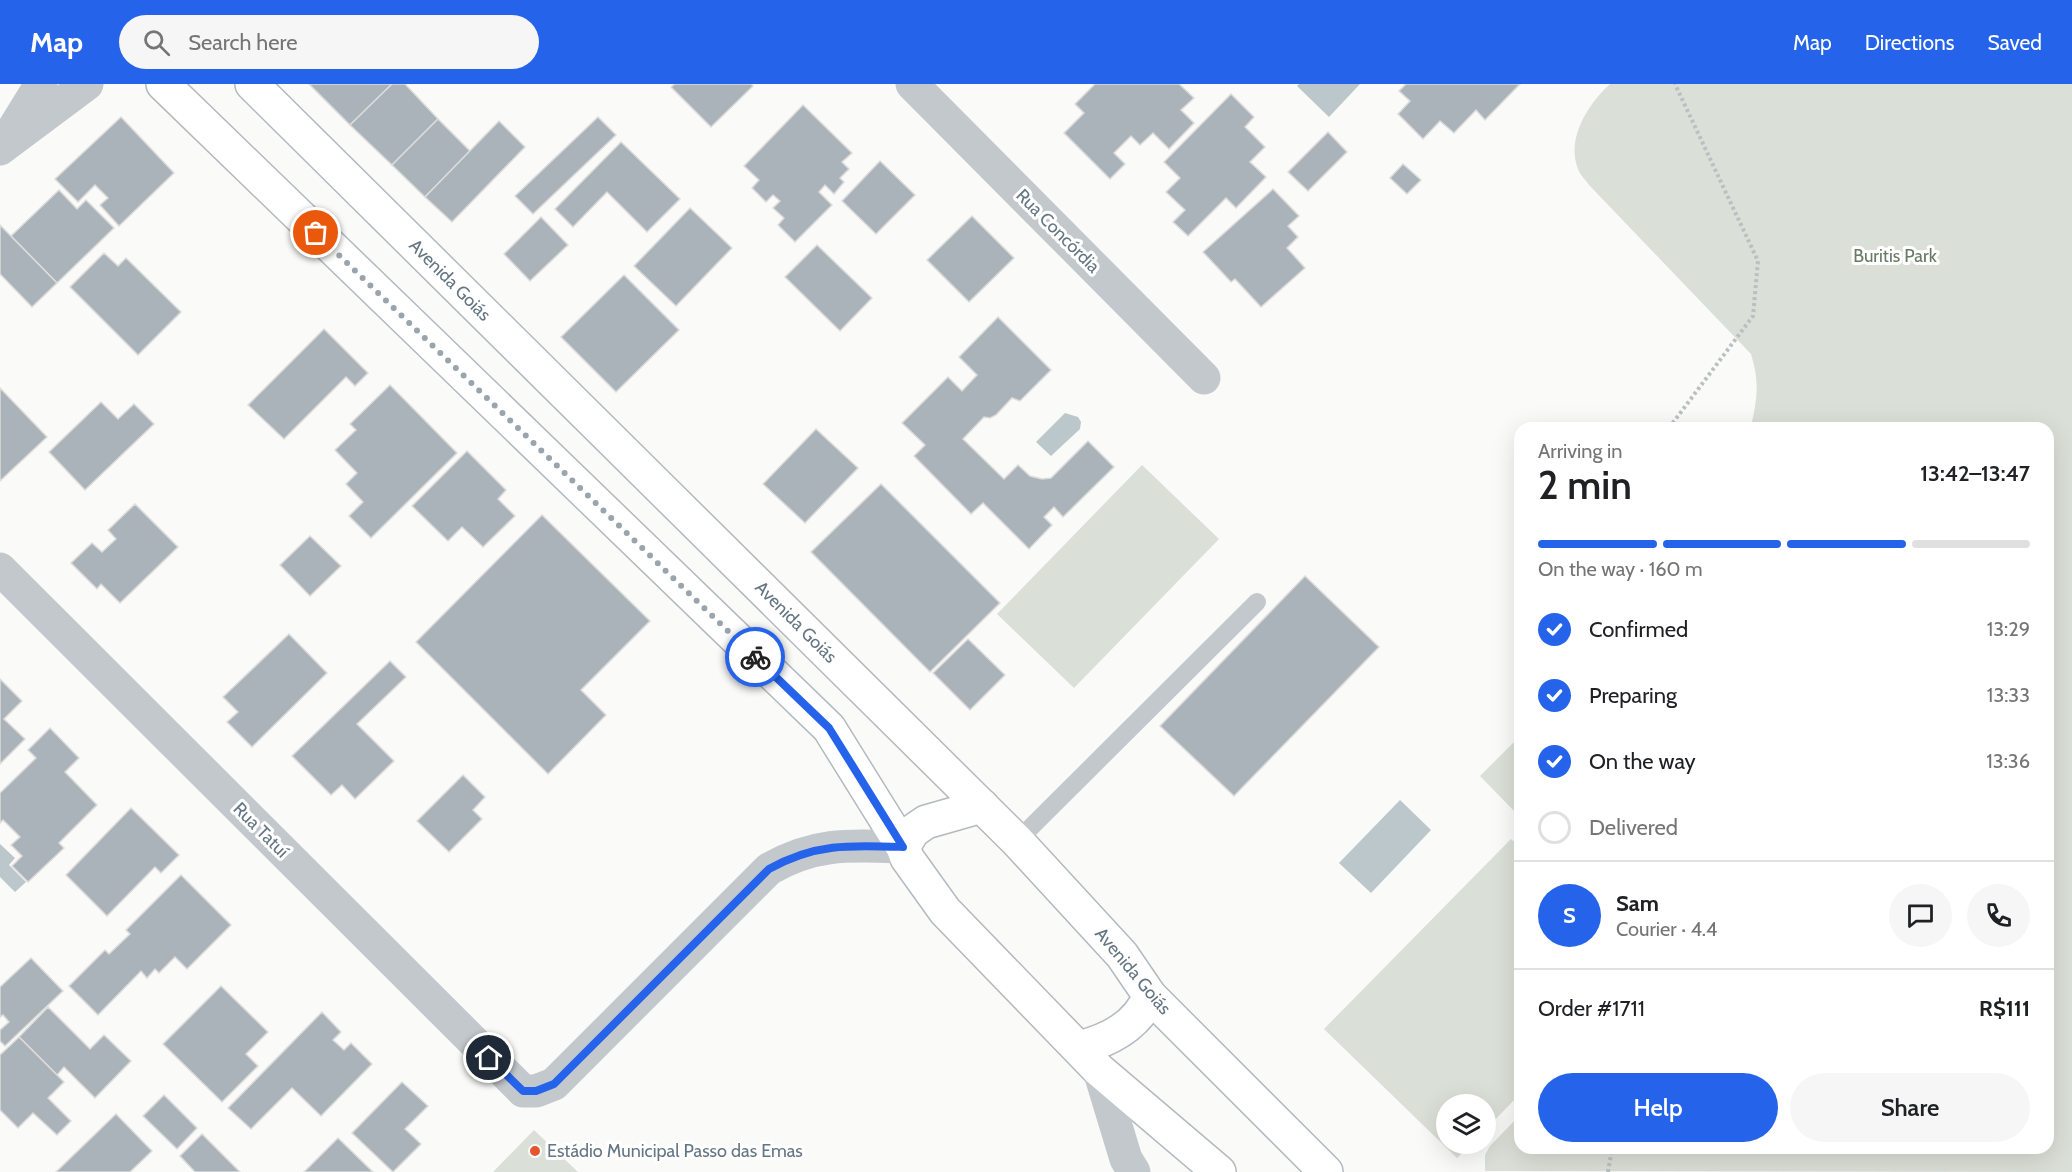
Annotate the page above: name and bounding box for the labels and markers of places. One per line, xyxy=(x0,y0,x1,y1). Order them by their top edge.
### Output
pin xyxy=(290,207,341,258)
pin xyxy=(463,1032,514,1083)
place label: Estádio Municipal Passo das Emas xyxy=(547,1140,803,1162)
marker: Estádio Municipal Passo das Emas xyxy=(528,1144,542,1158)

